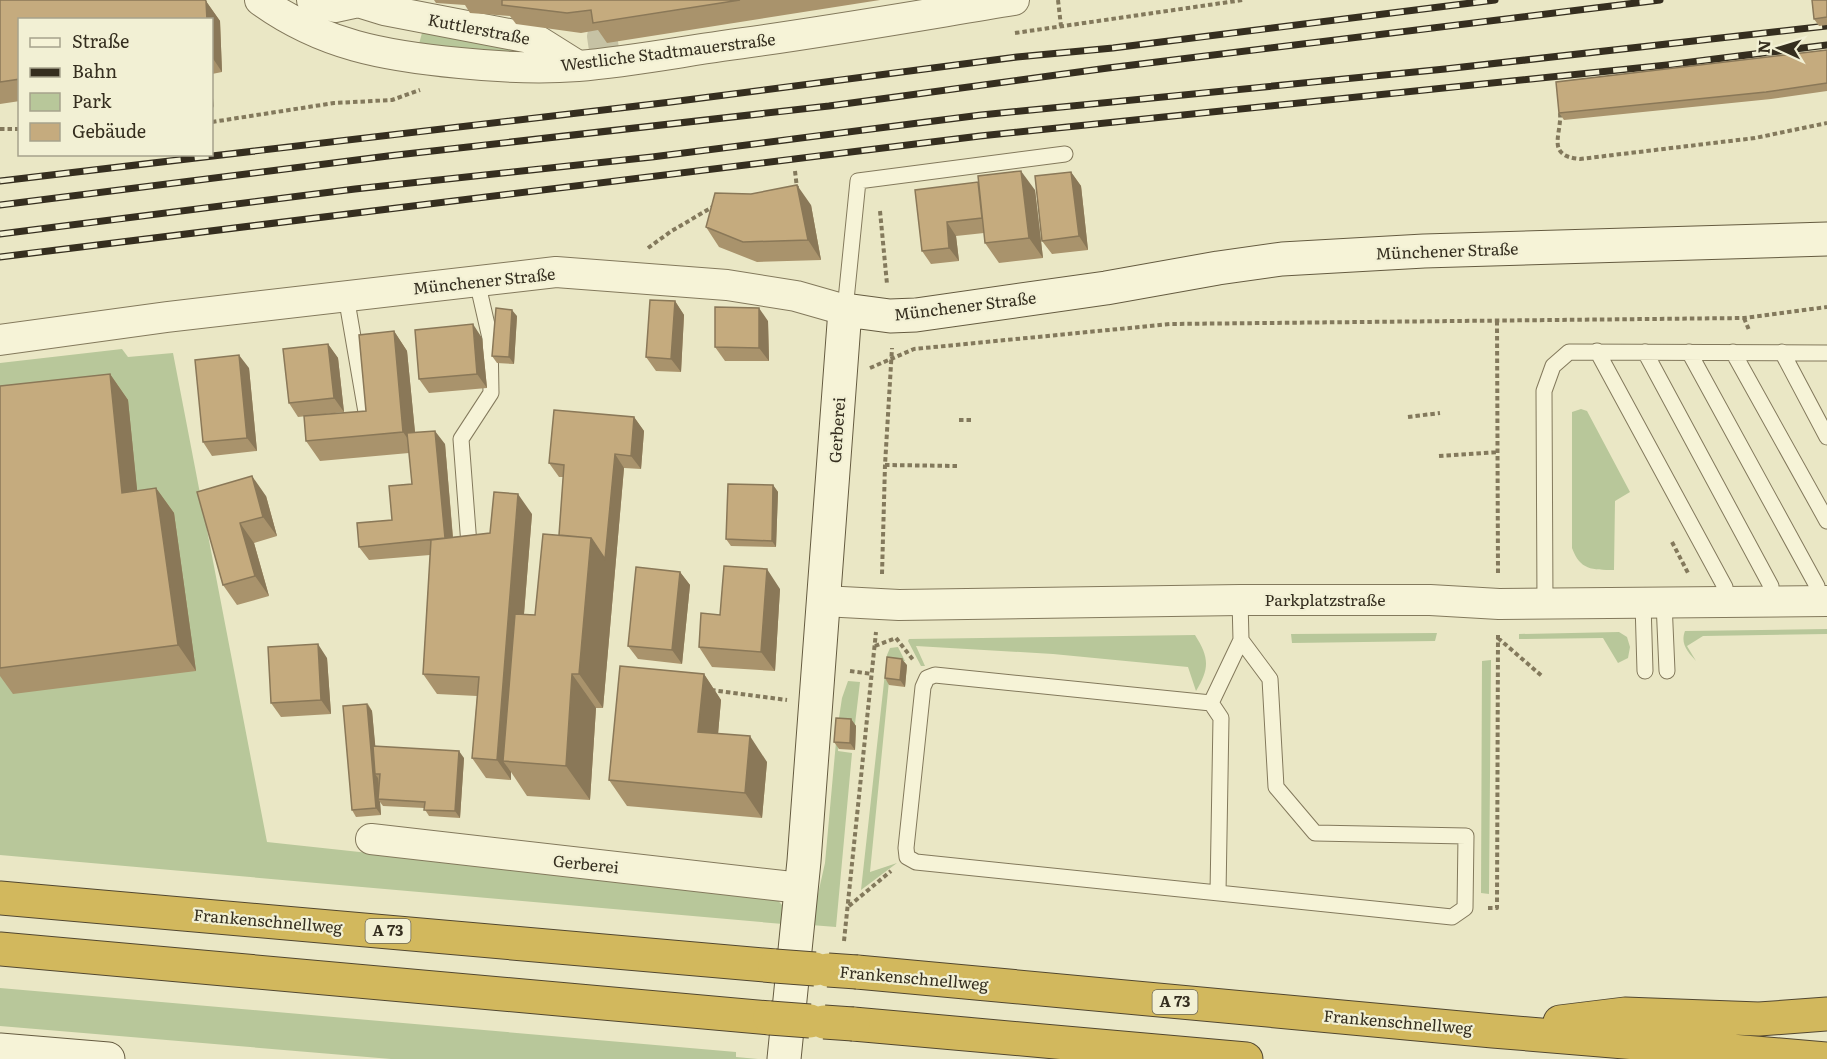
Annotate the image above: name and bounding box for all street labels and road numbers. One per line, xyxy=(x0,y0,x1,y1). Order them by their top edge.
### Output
street label: Kuttlerstraße xyxy=(426,6,532,50)
street label: Westliche Stadtmauerstraße xyxy=(559,26,777,76)
street label: Münchener Straße xyxy=(1375,236,1519,264)
street label: Münchener Straße xyxy=(412,261,556,299)
street label: Münchener Straße xyxy=(892,284,1037,326)
street label: Gerberei xyxy=(822,396,850,464)
street label: Parkplatzstraße xyxy=(1265,587,1385,611)
street label: Gerberei xyxy=(552,848,620,878)
street label: Frankenschnellweg xyxy=(193,902,344,938)
road number: A 73 xyxy=(366,919,410,943)
street label: Frankenschnellweg xyxy=(839,959,990,995)
road number: A 73 xyxy=(1152,990,1198,1014)
street label: Frankenschnellweg xyxy=(1323,1003,1474,1039)

